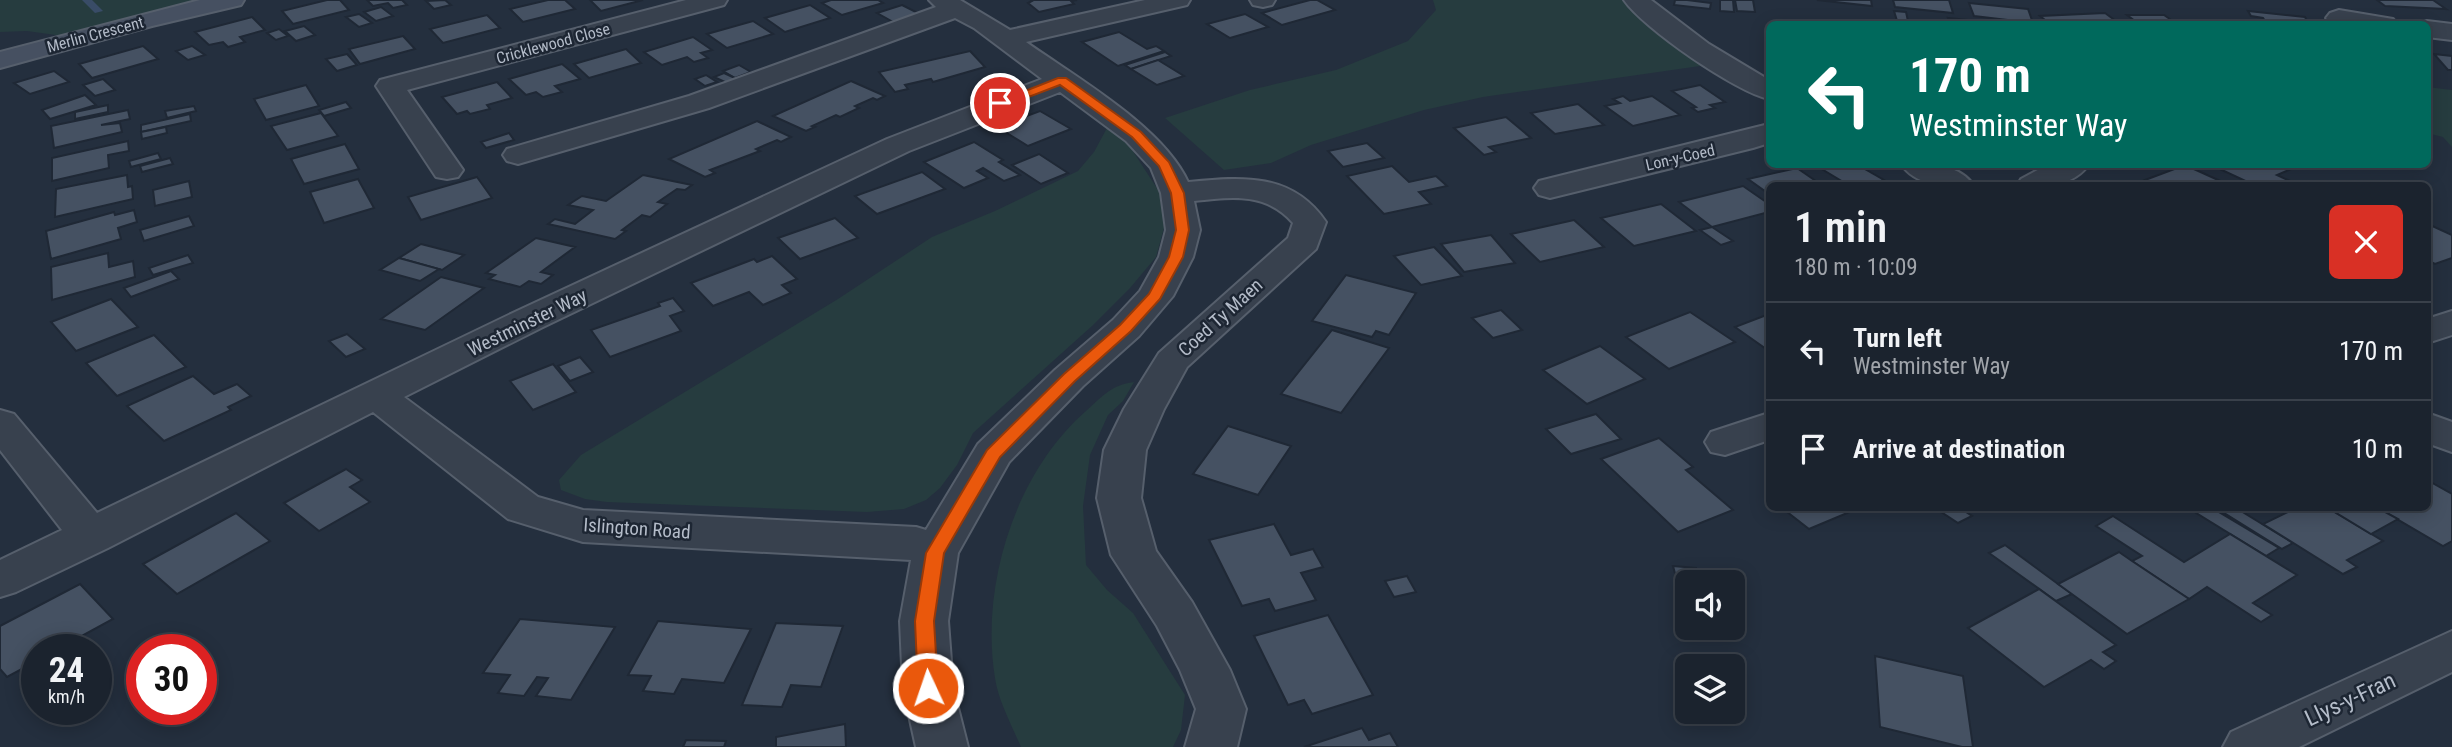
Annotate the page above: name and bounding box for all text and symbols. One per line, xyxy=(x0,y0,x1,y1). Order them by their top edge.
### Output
street label: Merlin Crescent xyxy=(45,12,146,56)
street label: Cricklewood Close xyxy=(494,19,612,68)
text: 170 m xyxy=(1909,47,2031,104)
icon: left xyxy=(1794,49,1885,140)
pin xyxy=(970,73,1030,133)
icon: arrive xyxy=(981,84,1019,122)
text: Westminster Way xyxy=(1909,106,2127,144)
street label: Lon-y-Coed xyxy=(1644,140,1717,175)
text: 1 min xyxy=(1794,203,1887,252)
button: close xyxy=(2329,205,2403,279)
text: 180 m · 10:09 xyxy=(1794,254,1918,281)
street label: Coed Ty Maen xyxy=(1173,273,1267,361)
street label: Westminster Way xyxy=(464,284,591,361)
text: Turn left xyxy=(1853,323,1942,353)
icon: left xyxy=(1794,332,1832,370)
text: 170 m xyxy=(2339,336,2403,366)
text: Westminster Way xyxy=(1853,353,2010,380)
icon: arrive xyxy=(1794,430,1832,468)
text: Arrive at destination xyxy=(1853,434,2065,464)
text: 10 m xyxy=(2352,434,2403,464)
street label: Islington Road xyxy=(583,513,691,544)
map controls xyxy=(1675,570,1745,724)
button: sound xyxy=(1675,570,1745,640)
speed limit sign: 30 xyxy=(126,634,217,725)
text: 24 xyxy=(49,650,84,691)
position arrow xyxy=(891,651,965,725)
button: layers xyxy=(1675,654,1745,724)
street label: Llys-y-Fran xyxy=(2301,667,2400,732)
text: km/h xyxy=(48,686,85,707)

